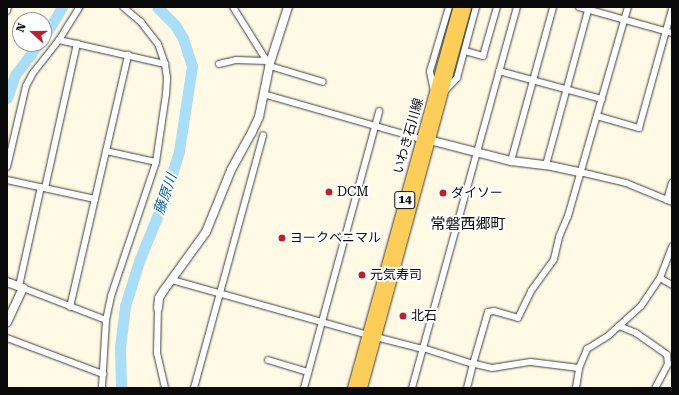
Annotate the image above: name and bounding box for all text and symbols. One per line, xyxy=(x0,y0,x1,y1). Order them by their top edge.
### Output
north arrow xyxy=(12,12,52,52)
text: N xyxy=(14,22,29,34)
street label: いわき石川線 xyxy=(391,96,427,176)
water label: 藤原川 xyxy=(150,171,180,217)
place label: DCM xyxy=(337,184,369,200)
place label: ダイソー xyxy=(451,185,503,201)
marker: DCM xyxy=(324,187,334,197)
marker: ダイソー xyxy=(438,188,448,198)
road number: 14 xyxy=(394,190,416,210)
district label: 常磐西郷町 xyxy=(431,216,505,234)
place label: ヨークベニマル xyxy=(290,230,381,246)
marker: ヨークベニマル xyxy=(277,233,287,243)
place label: 元気寿司 xyxy=(370,267,422,283)
marker: 元気寿司 xyxy=(357,270,367,280)
place label: 北石 xyxy=(411,308,437,324)
marker: 北石 xyxy=(398,311,408,321)

